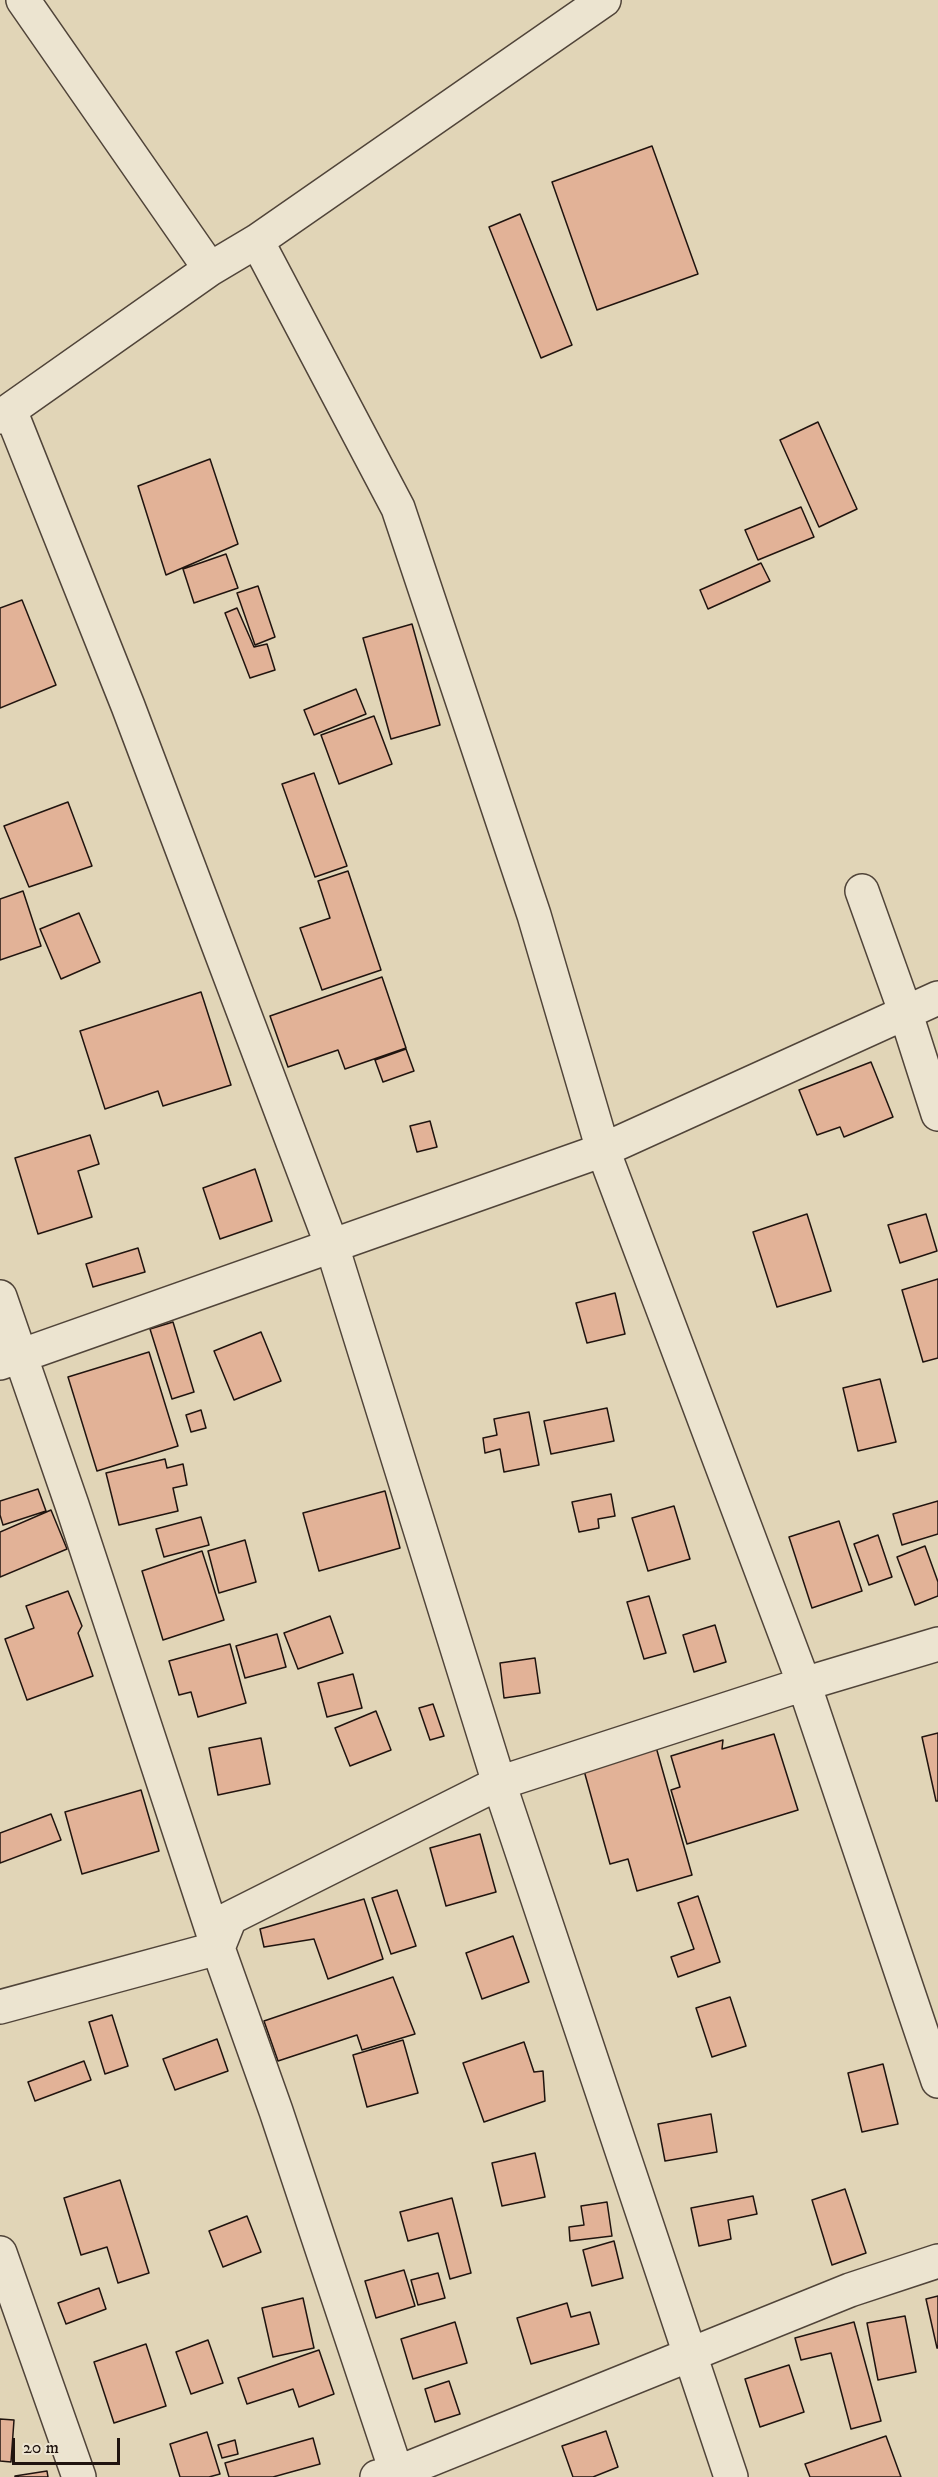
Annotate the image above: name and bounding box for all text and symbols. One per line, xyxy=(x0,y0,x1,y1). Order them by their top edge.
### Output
scale bar xyxy=(15,2426,123,2464)
text: 20 m xyxy=(23,2437,59,2459)

